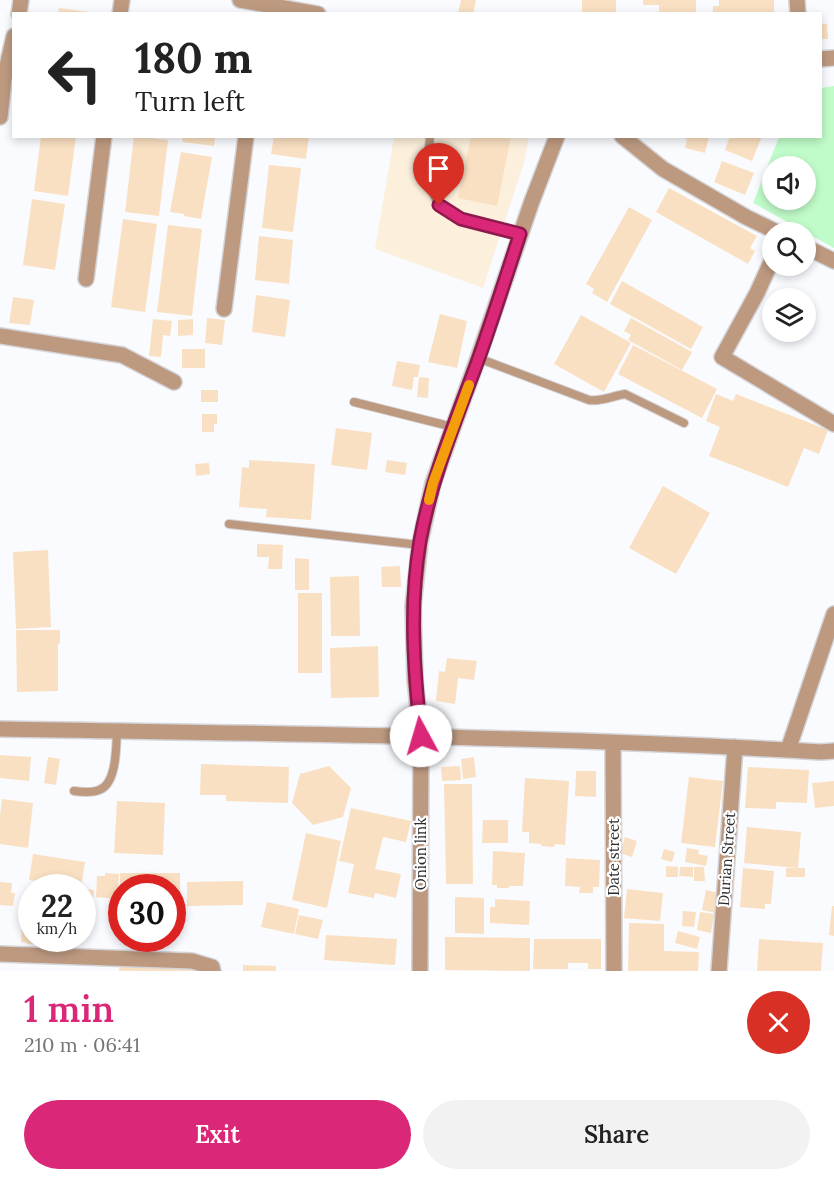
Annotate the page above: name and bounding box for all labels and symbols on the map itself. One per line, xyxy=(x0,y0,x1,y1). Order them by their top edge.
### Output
pin xyxy=(413,143,464,205)
position arrow xyxy=(389,704,453,768)
street label: Durian Street xyxy=(714,811,739,907)
street label: Onion link xyxy=(411,818,430,890)
street label: Date street xyxy=(604,818,623,896)
speed limit sign: 30 xyxy=(108,874,186,952)

